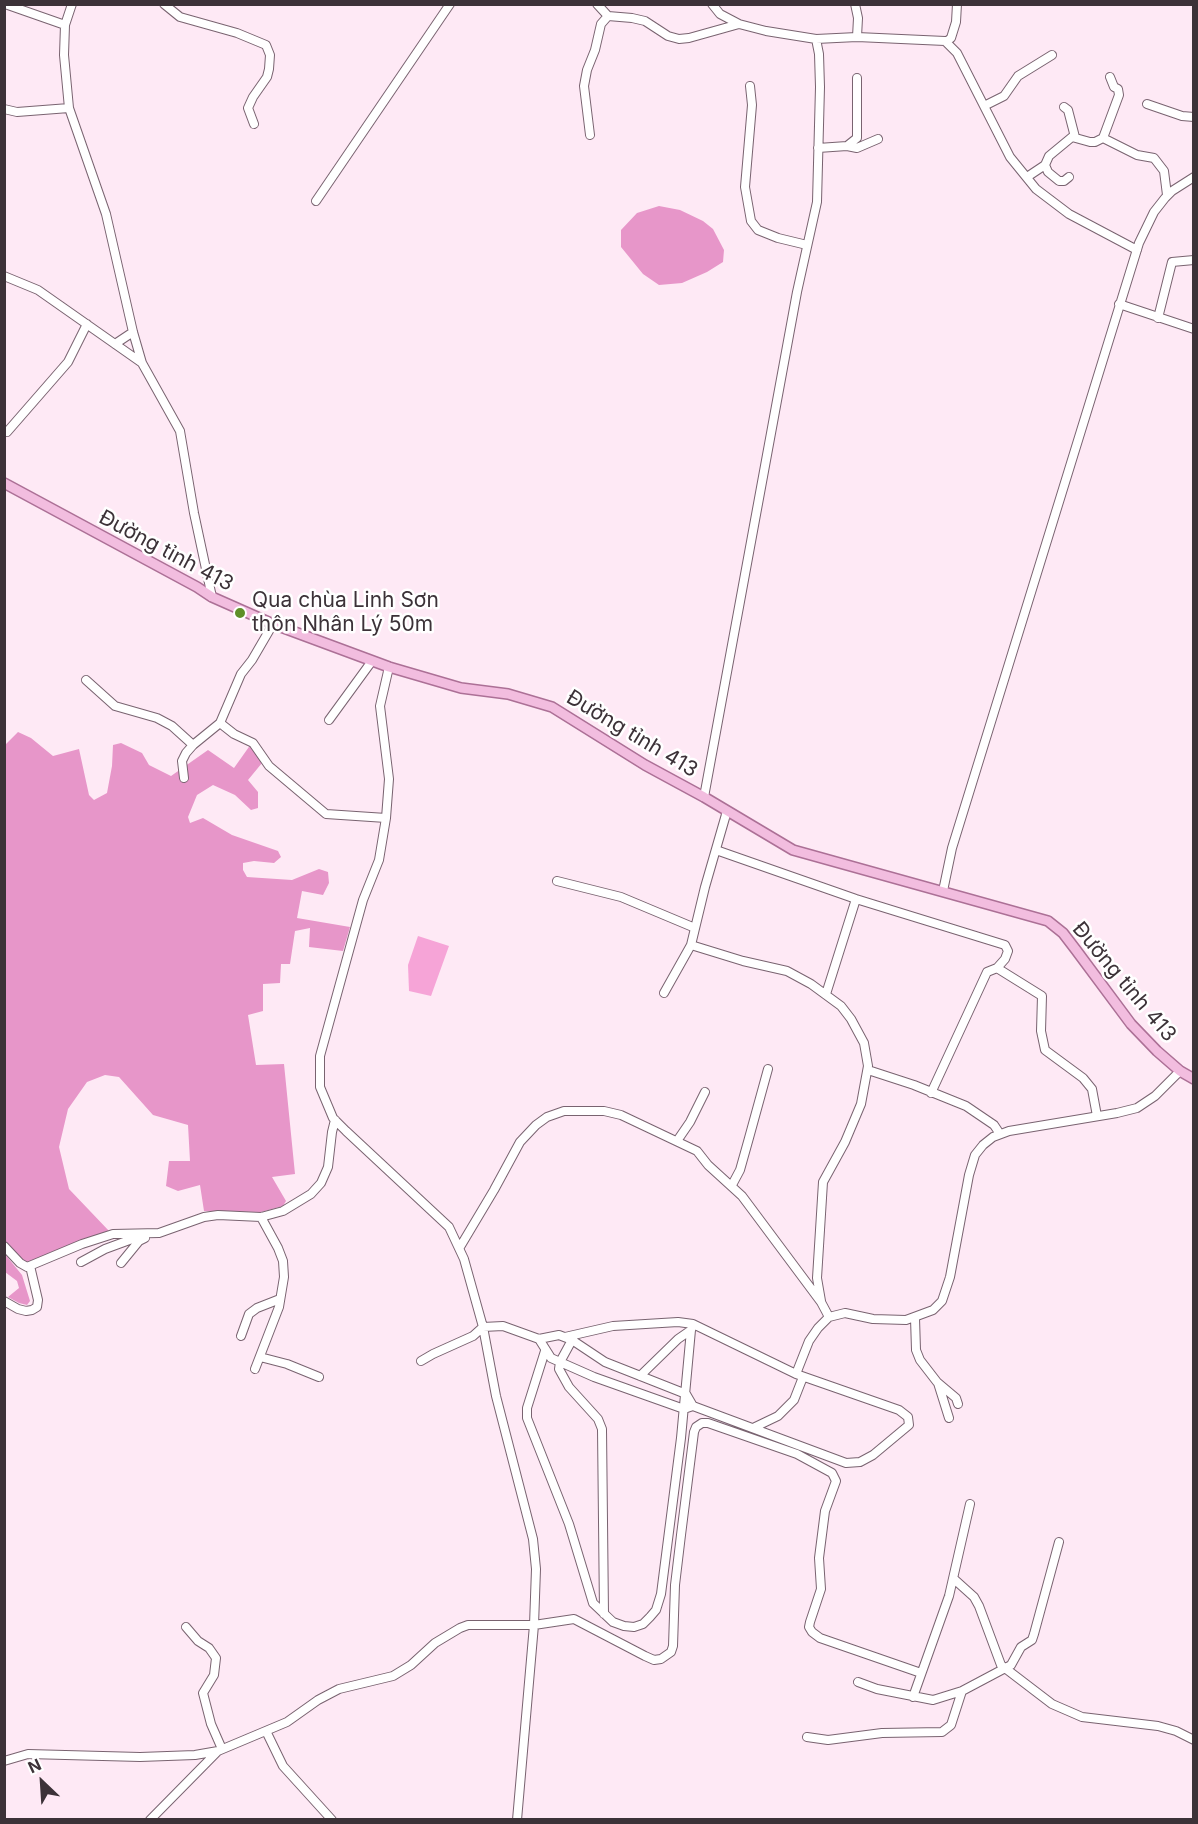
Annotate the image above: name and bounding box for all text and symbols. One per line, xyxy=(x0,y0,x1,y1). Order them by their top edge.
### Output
street label: Đường tỉnh 413 xyxy=(95,505,237,597)
place label: Qua chùa Linh Sơn thôn Nhân Lý 50m xyxy=(252,588,439,638)
marker: Qua chùa Linh Sơn thôn Nhân Lý 50m xyxy=(233,606,247,620)
street label: Đường tỉnh 413 xyxy=(562,685,702,783)
street label: Đường tỉnh 413 xyxy=(1067,917,1181,1047)
north arrow xyxy=(12,1752,72,1812)
text: N xyxy=(25,1754,44,1777)

